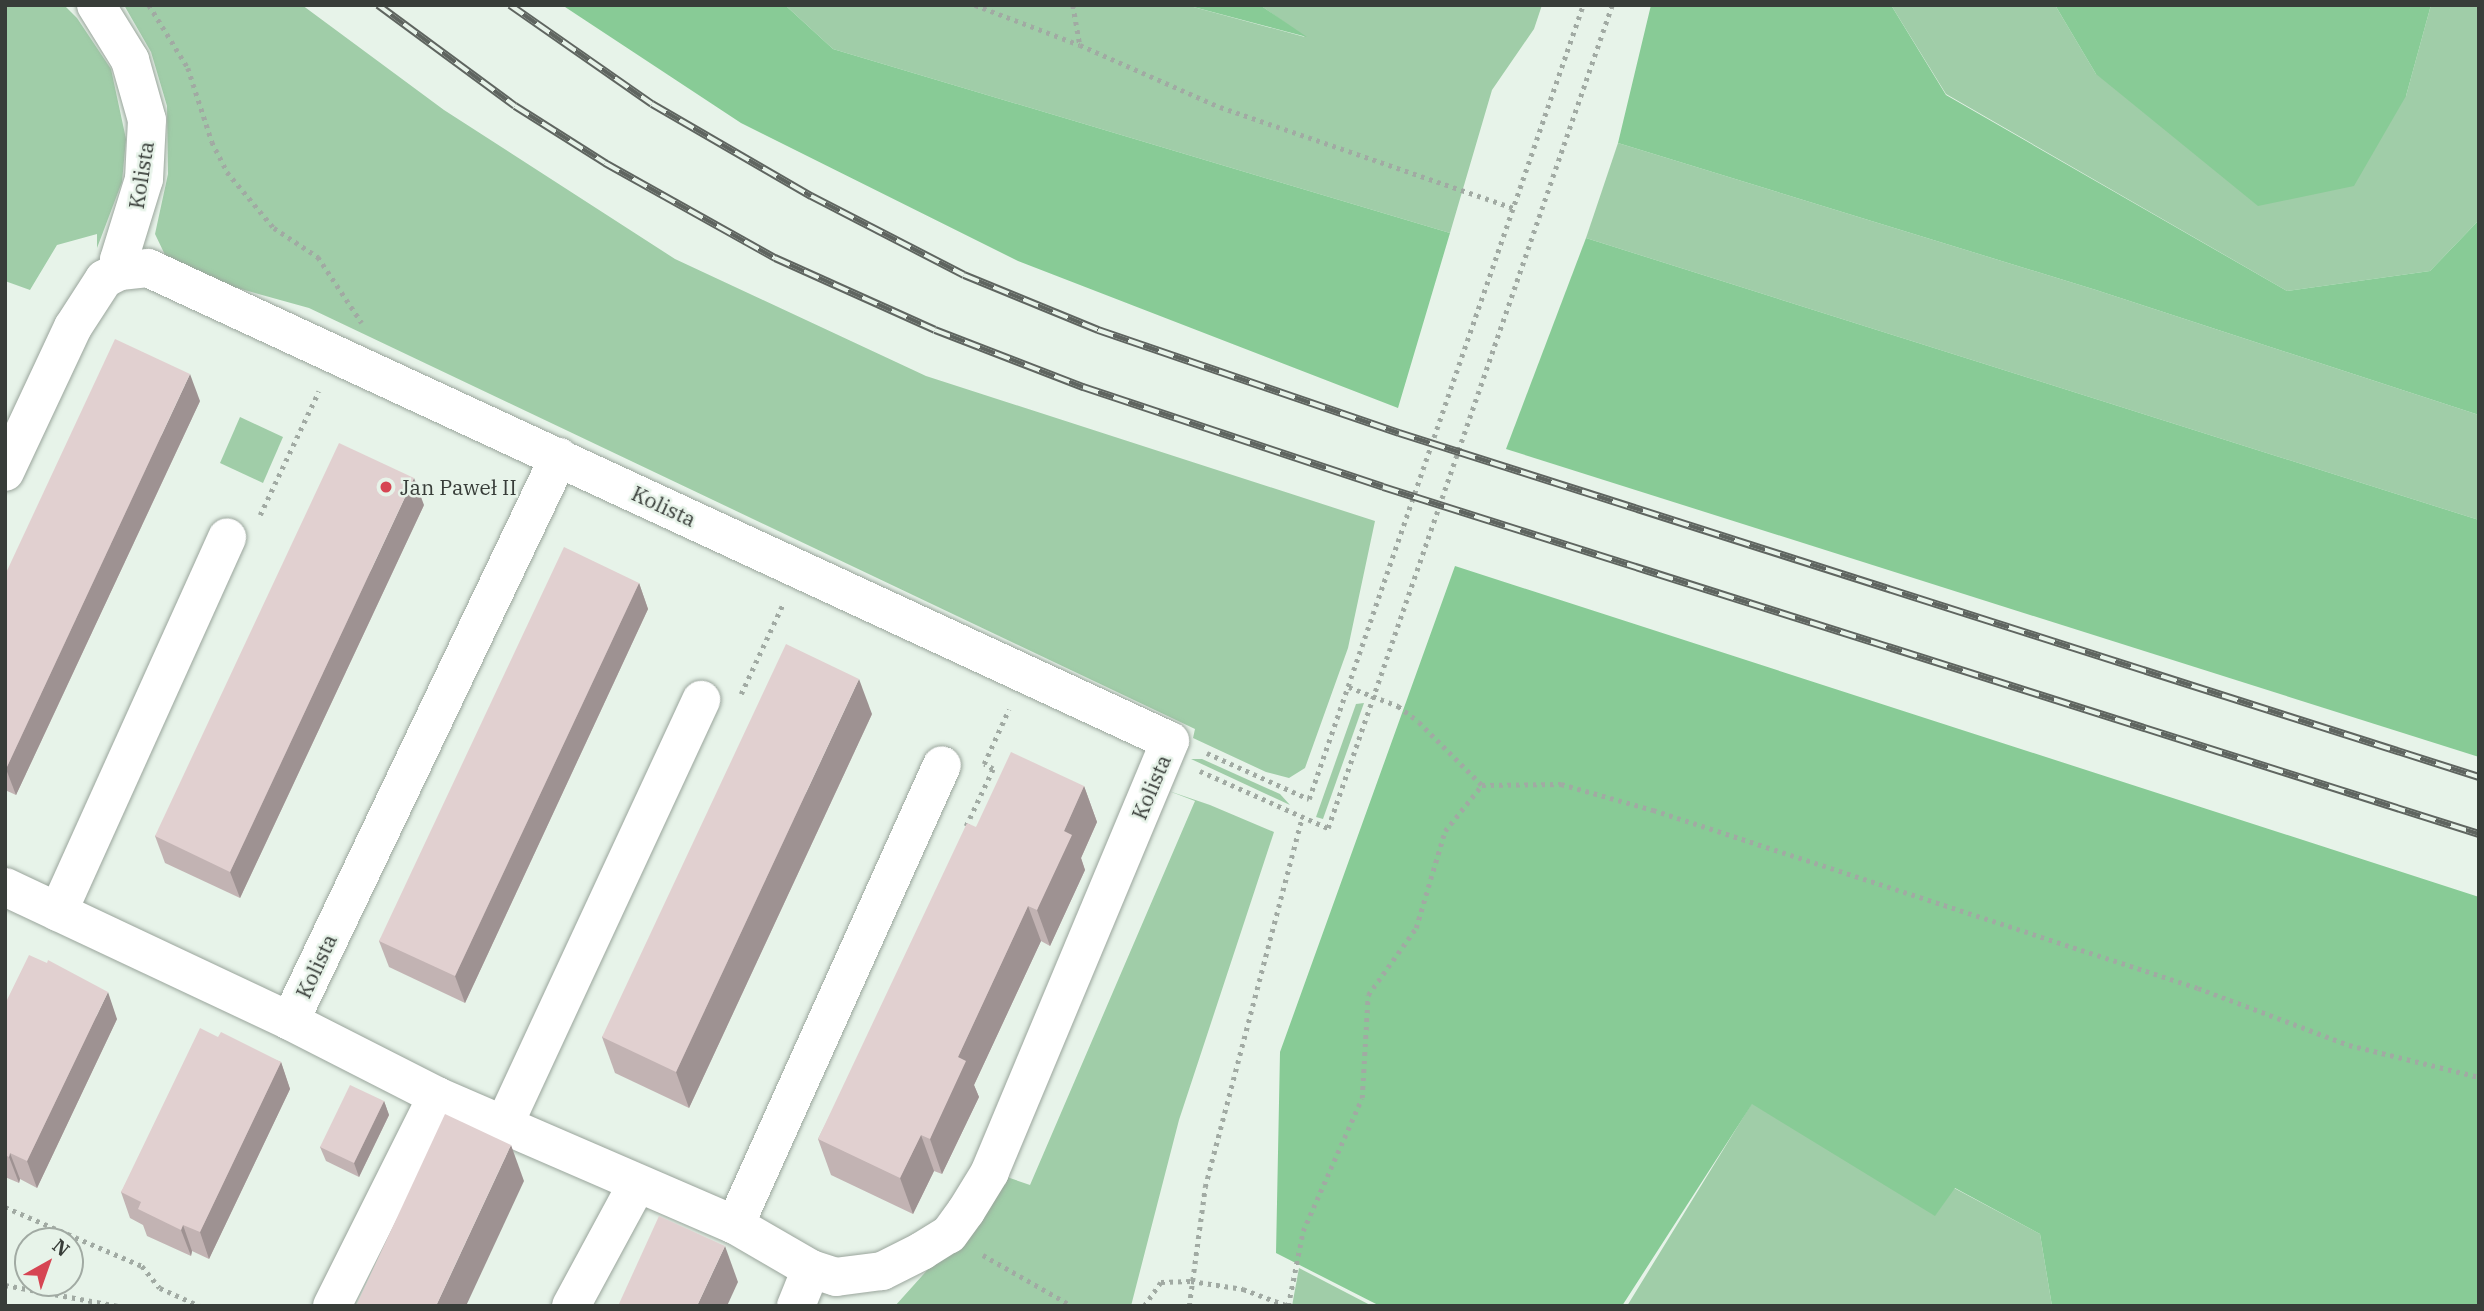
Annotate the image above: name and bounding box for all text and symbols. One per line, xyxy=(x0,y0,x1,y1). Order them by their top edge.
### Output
street label: Kolista xyxy=(123,139,159,211)
place label: Jan Paweł II xyxy=(400,474,517,500)
marker: Jan Paweł II xyxy=(378,479,394,495)
street label: Kolista xyxy=(628,480,700,532)
street label: Kolista xyxy=(1126,751,1176,823)
street label: Kolista xyxy=(290,930,342,1002)
north arrow xyxy=(14,1227,84,1297)
text: N xyxy=(48,1233,75,1261)

